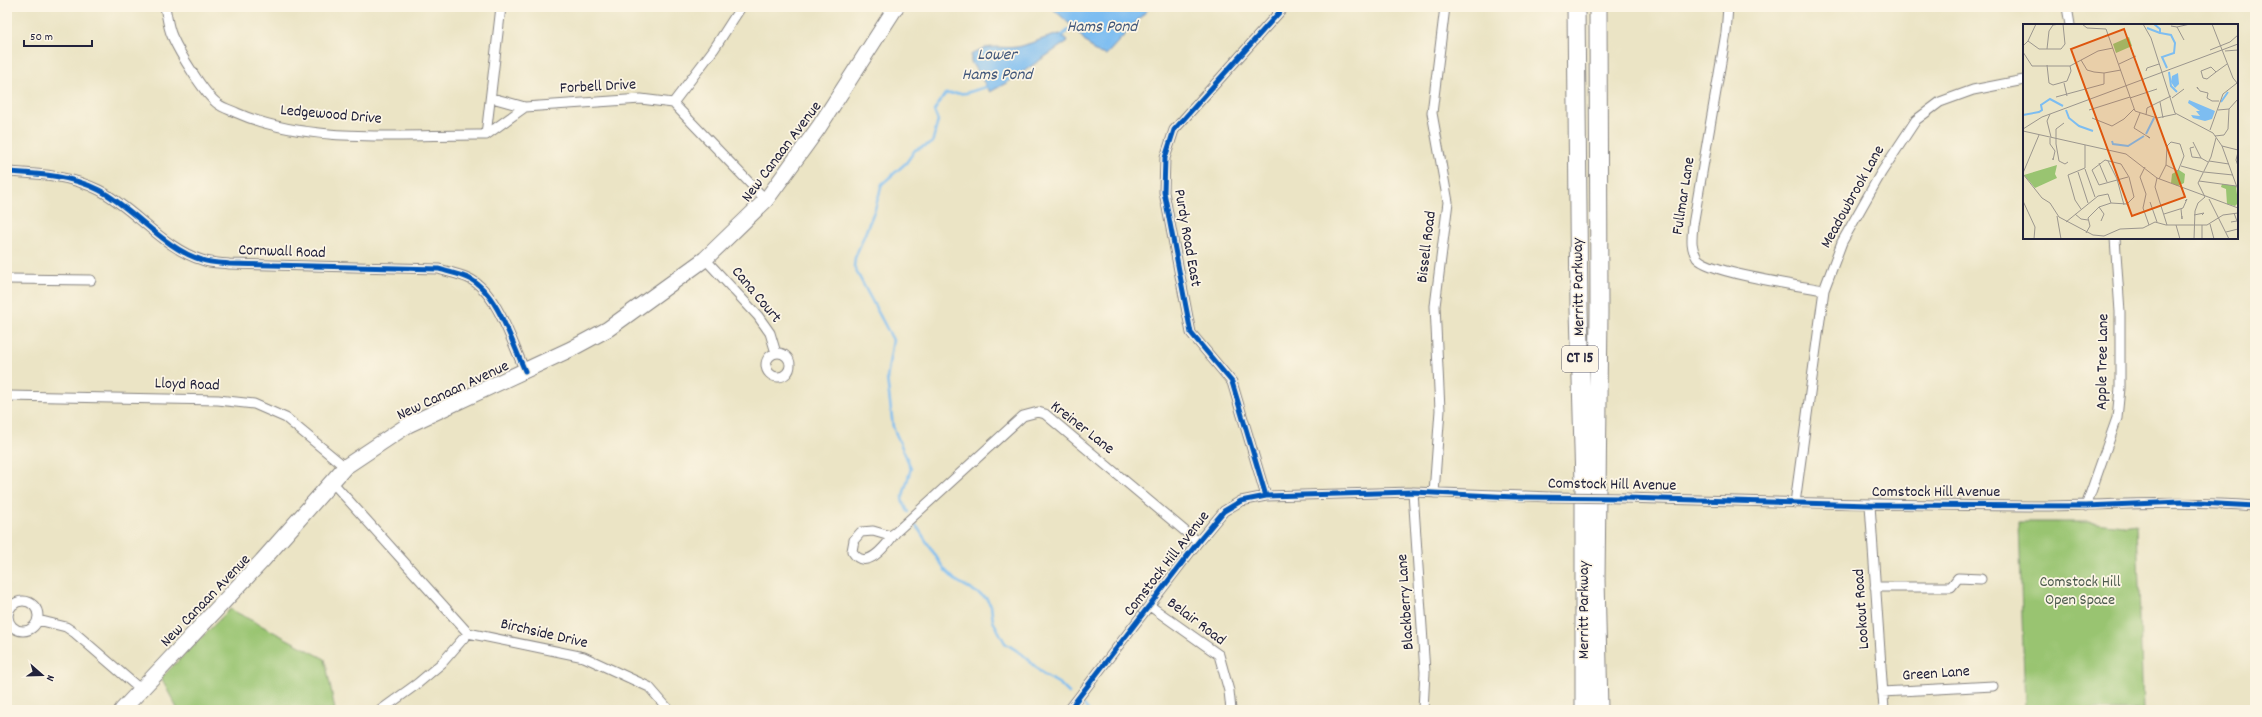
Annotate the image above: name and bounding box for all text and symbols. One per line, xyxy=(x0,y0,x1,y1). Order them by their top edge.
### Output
water label: Hams Pond xyxy=(1067,16,1139,40)
scale bar xyxy=(24,22,92,48)
inset map xyxy=(2023,24,2238,239)
text: 50 m xyxy=(30,29,53,46)
water label: Lower Hams Pond xyxy=(962,44,1034,88)
street label: Forbell Drive xyxy=(559,74,637,100)
street label: New Canaan Avenue xyxy=(736,97,828,207)
street label: Ledgewood Drive xyxy=(279,99,383,131)
street label: Meadowbrook Lane xyxy=(1815,141,1891,253)
street label: Fullmar Lane xyxy=(1667,156,1701,236)
street label: Purdy Road East xyxy=(1167,187,1207,289)
street label: Bissell Road xyxy=(1411,210,1443,284)
street label: Merritt Parkway xyxy=(1567,237,1591,336)
street label: Cornwall Road xyxy=(238,239,326,265)
street label: Cana Court xyxy=(725,262,787,328)
street label: Apple Tree Lane xyxy=(2091,314,2115,410)
road number: CT 15 xyxy=(1562,346,1598,372)
street label: New Canaan Avenue xyxy=(393,355,513,427)
street label: Lloyd Road xyxy=(154,372,220,398)
street label: Kreiner Lane xyxy=(1045,396,1119,460)
street label: Comstock Hill Avenue xyxy=(1548,472,1676,498)
street label: Comstock Hill Avenue xyxy=(1872,481,2000,504)
street label: Comstock Hill Avenue xyxy=(1118,506,1216,622)
street label: New Canaan Avenue xyxy=(156,549,256,653)
street label: Blackberry Lane xyxy=(1391,553,1421,651)
street label: Merritt Parkway xyxy=(1573,560,1596,659)
street label: Lookout Road xyxy=(1848,568,1876,650)
park label: Comstock Hill Open Space xyxy=(2039,571,2121,612)
street label: Belair Road xyxy=(1162,592,1230,652)
street label: Birchside Drive xyxy=(498,613,590,655)
north arrow xyxy=(22,655,62,695)
street label: Green Lane xyxy=(1901,660,1971,688)
text: N xyxy=(41,672,58,684)

